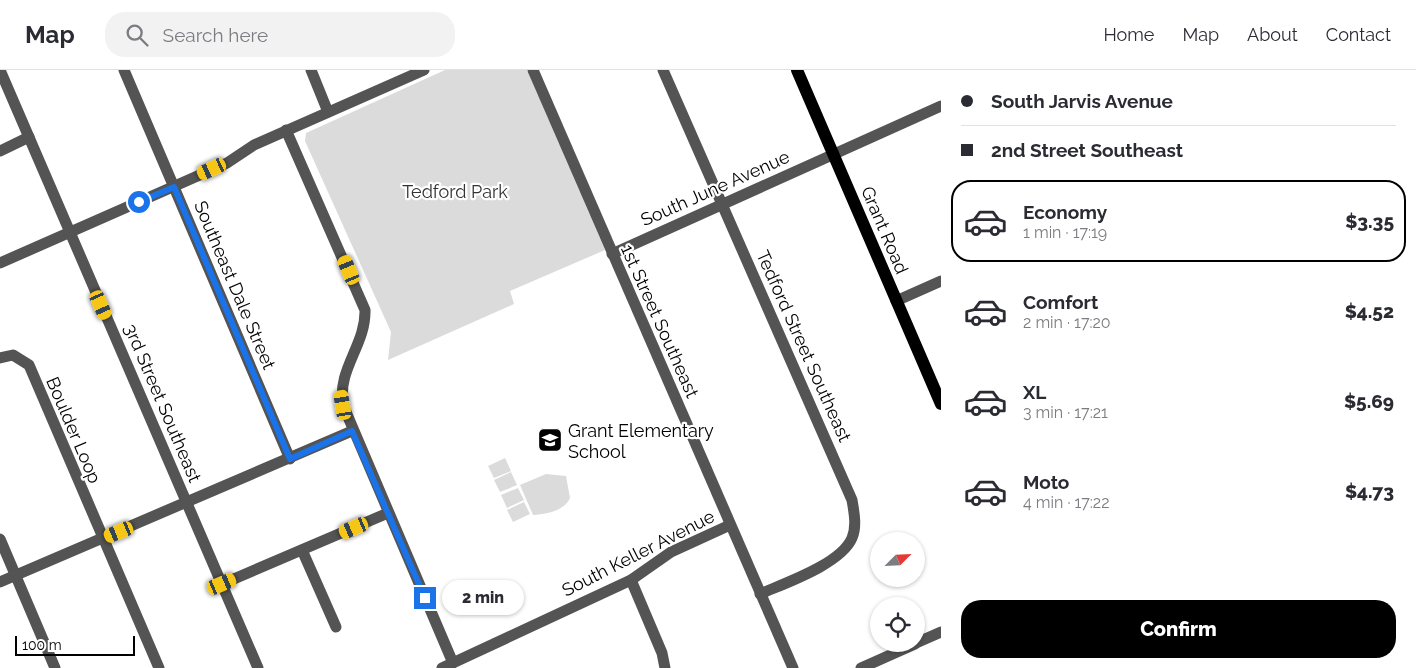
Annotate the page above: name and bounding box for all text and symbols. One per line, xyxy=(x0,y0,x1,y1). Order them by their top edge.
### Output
search box xyxy=(105,12,455,57)
text: Map xyxy=(25,20,75,49)
icon: search xyxy=(123,21,151,49)
text: Search here xyxy=(163,24,268,46)
text: Home xyxy=(1103,24,1154,45)
text: Map xyxy=(1182,24,1219,45)
text: About xyxy=(1247,24,1298,45)
text: Contact xyxy=(1326,24,1391,45)
text: South Jarvis Avenue xyxy=(991,90,1173,112)
text: 2nd Street Southeast xyxy=(991,139,1183,161)
street label: South June Avenue xyxy=(637,146,793,230)
car xyxy=(195,156,228,182)
park label: Tedford Park xyxy=(402,181,508,202)
street label: Grant Road xyxy=(857,183,913,277)
route start xyxy=(128,191,150,213)
street label: Southeast Dale Street xyxy=(190,198,280,372)
icon: car xyxy=(963,199,1008,244)
text: Economy xyxy=(1023,201,1107,223)
text: $3.35 xyxy=(1345,210,1394,232)
text: 1 min · 17:19 xyxy=(1023,223,1107,242)
street label: 1st Street Southeast xyxy=(617,241,703,401)
street label: Tedford Street Southeast xyxy=(752,247,856,445)
car xyxy=(336,253,361,287)
car xyxy=(88,288,113,322)
icon: car xyxy=(963,289,1008,334)
text: Comfort xyxy=(1023,291,1098,313)
text: $4.52 xyxy=(1345,300,1394,322)
text: 2 min · 17:20 xyxy=(1023,313,1111,332)
street label: 3rd Street Southeast xyxy=(120,321,206,485)
street label: Boulder Loop xyxy=(42,374,106,486)
icon: car xyxy=(963,379,1008,424)
text: XL xyxy=(1023,381,1046,403)
car xyxy=(333,389,352,421)
text: $5.69 xyxy=(1344,390,1394,412)
text: 3 min · 17:21 xyxy=(1023,403,1108,422)
place label: Grant Elementary School xyxy=(568,420,714,462)
school or university icon: Grant Elementary School xyxy=(537,427,563,453)
icon: car xyxy=(963,469,1008,514)
text: Moto xyxy=(1023,471,1069,493)
text: $4.73 xyxy=(1345,480,1394,502)
text: 4 min · 17:22 xyxy=(1023,493,1110,512)
street label: South Keller Avenue xyxy=(558,505,718,601)
car xyxy=(337,515,370,541)
car xyxy=(102,519,135,545)
north arrow xyxy=(870,532,925,588)
map controls xyxy=(870,532,925,652)
car xyxy=(205,571,238,597)
callout: 2 min xyxy=(442,580,525,616)
route end xyxy=(414,587,436,609)
text: 2 min xyxy=(462,588,504,607)
button: locate xyxy=(870,597,925,652)
button: Confirm xyxy=(961,600,1396,658)
scale bar xyxy=(15,633,135,656)
text: 100 m xyxy=(22,637,62,653)

